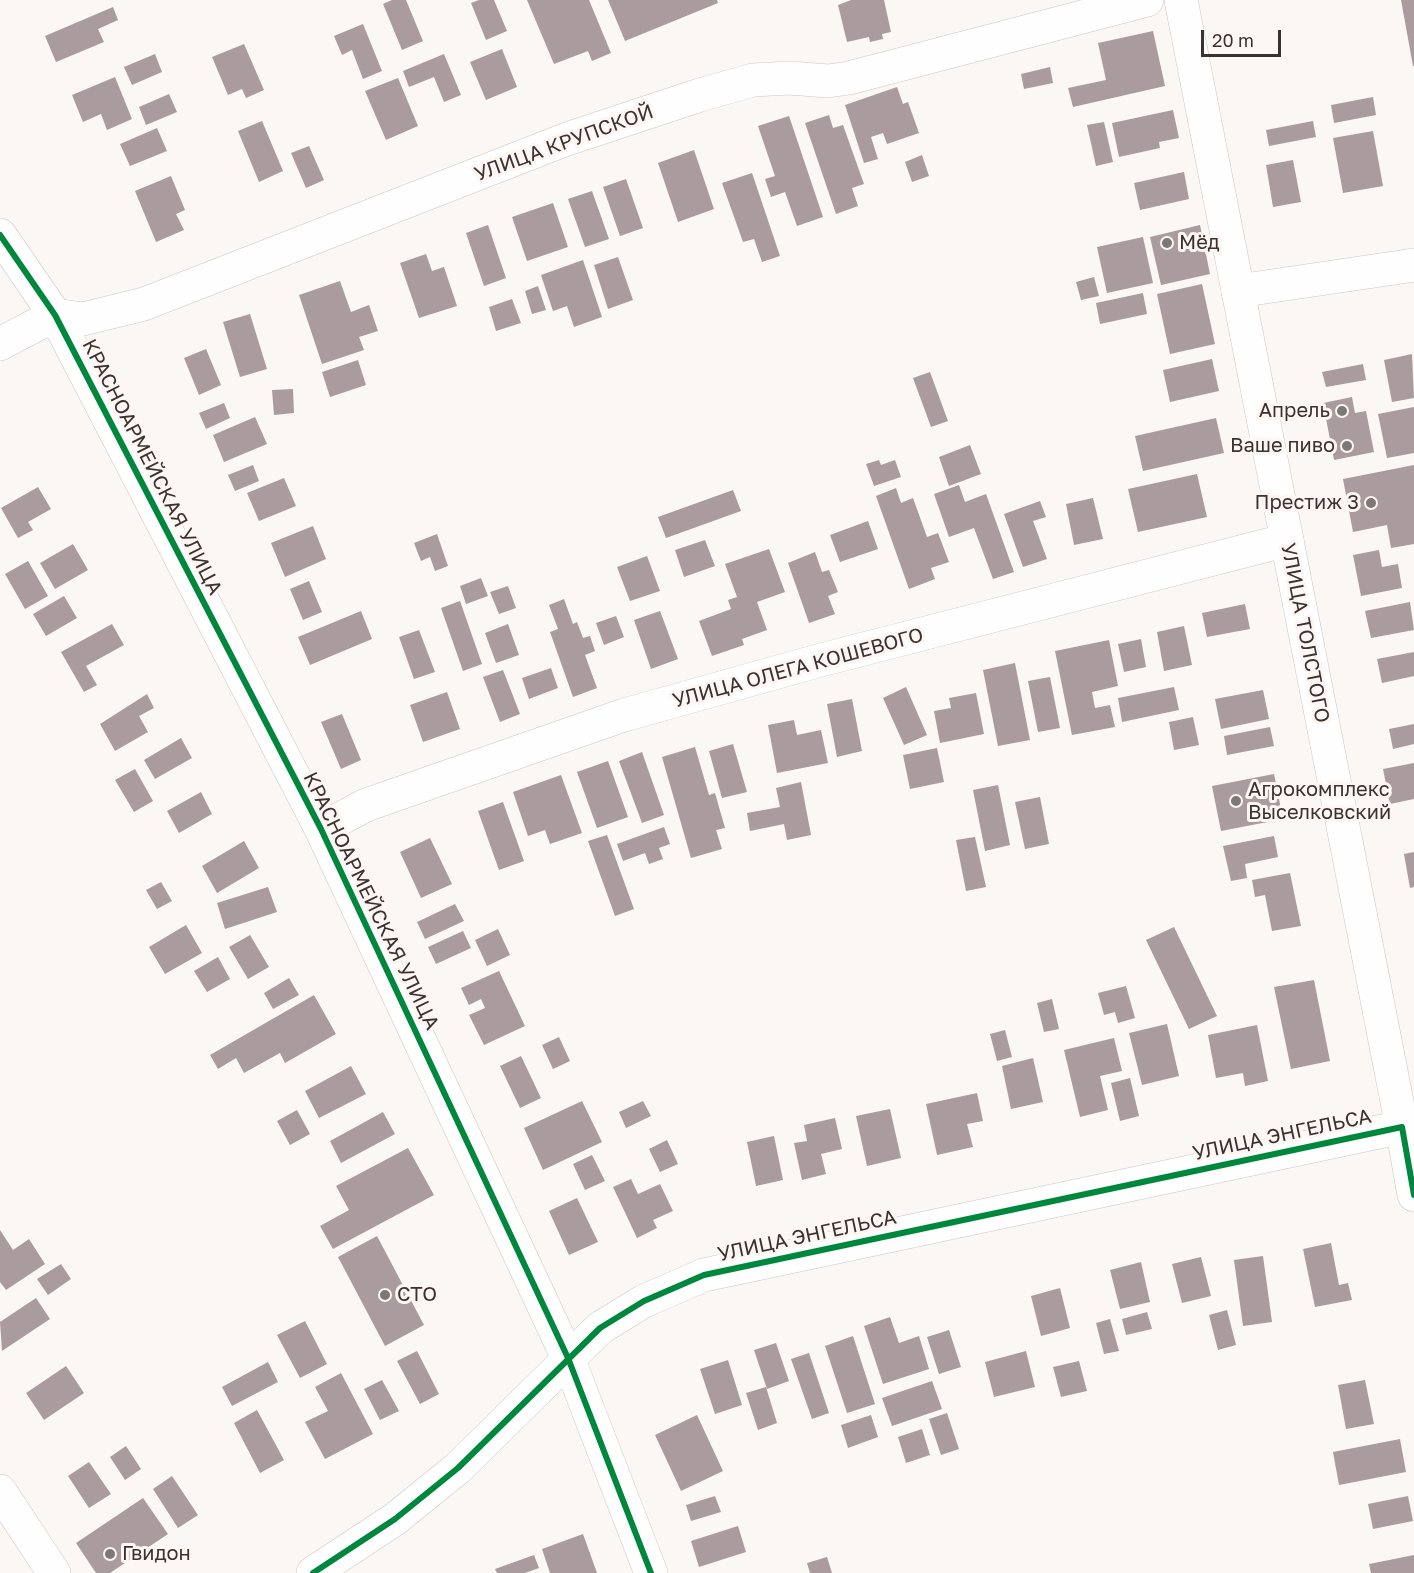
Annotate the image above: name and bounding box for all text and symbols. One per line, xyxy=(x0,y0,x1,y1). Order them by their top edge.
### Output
scale bar xyxy=(1204,18,1284,56)
text: 20 m xyxy=(1212,29,1254,51)
street label: УЛИЦА КРУПСКОЙ xyxy=(471,99,657,187)
place label: Мёд xyxy=(1179,231,1220,255)
marker: Мёд xyxy=(1160,236,1174,250)
street label: КРАСНОАРМЕЙСКАЯ УЛИЦА xyxy=(77,335,227,599)
place label: Апрель xyxy=(1259,399,1330,423)
marker: Апрель xyxy=(1335,404,1349,418)
place label: Ваше пиво xyxy=(1230,434,1335,458)
marker: Ваше пиво xyxy=(1340,439,1354,453)
place label: Престиж 3 xyxy=(1255,491,1359,515)
marker: Престиж 3 xyxy=(1364,496,1378,510)
street label: УЛИЦА ТОЛСТОГО xyxy=(1276,541,1334,725)
street label: УЛИЦА ОЛЕГА КОШЕВОГО xyxy=(670,623,926,713)
street label: КРАСНОАРМЕЙСКАЯ УЛИЦА xyxy=(298,768,444,1034)
place label: Агрокомплекс Выселковский xyxy=(1248,778,1391,825)
marker: Агрокомплекс Выселковский xyxy=(1229,794,1243,808)
street label: УЛИЦА ЭНГЕЛЬСА xyxy=(1190,1104,1374,1166)
street label: УЛИЦА ЭНГЕЛЬСА xyxy=(715,1205,899,1267)
place label: СТО xyxy=(397,1283,437,1307)
marker: СТО xyxy=(378,1288,392,1302)
place label: Гвидон xyxy=(122,1542,191,1566)
marker: Гвидон xyxy=(103,1547,117,1561)

